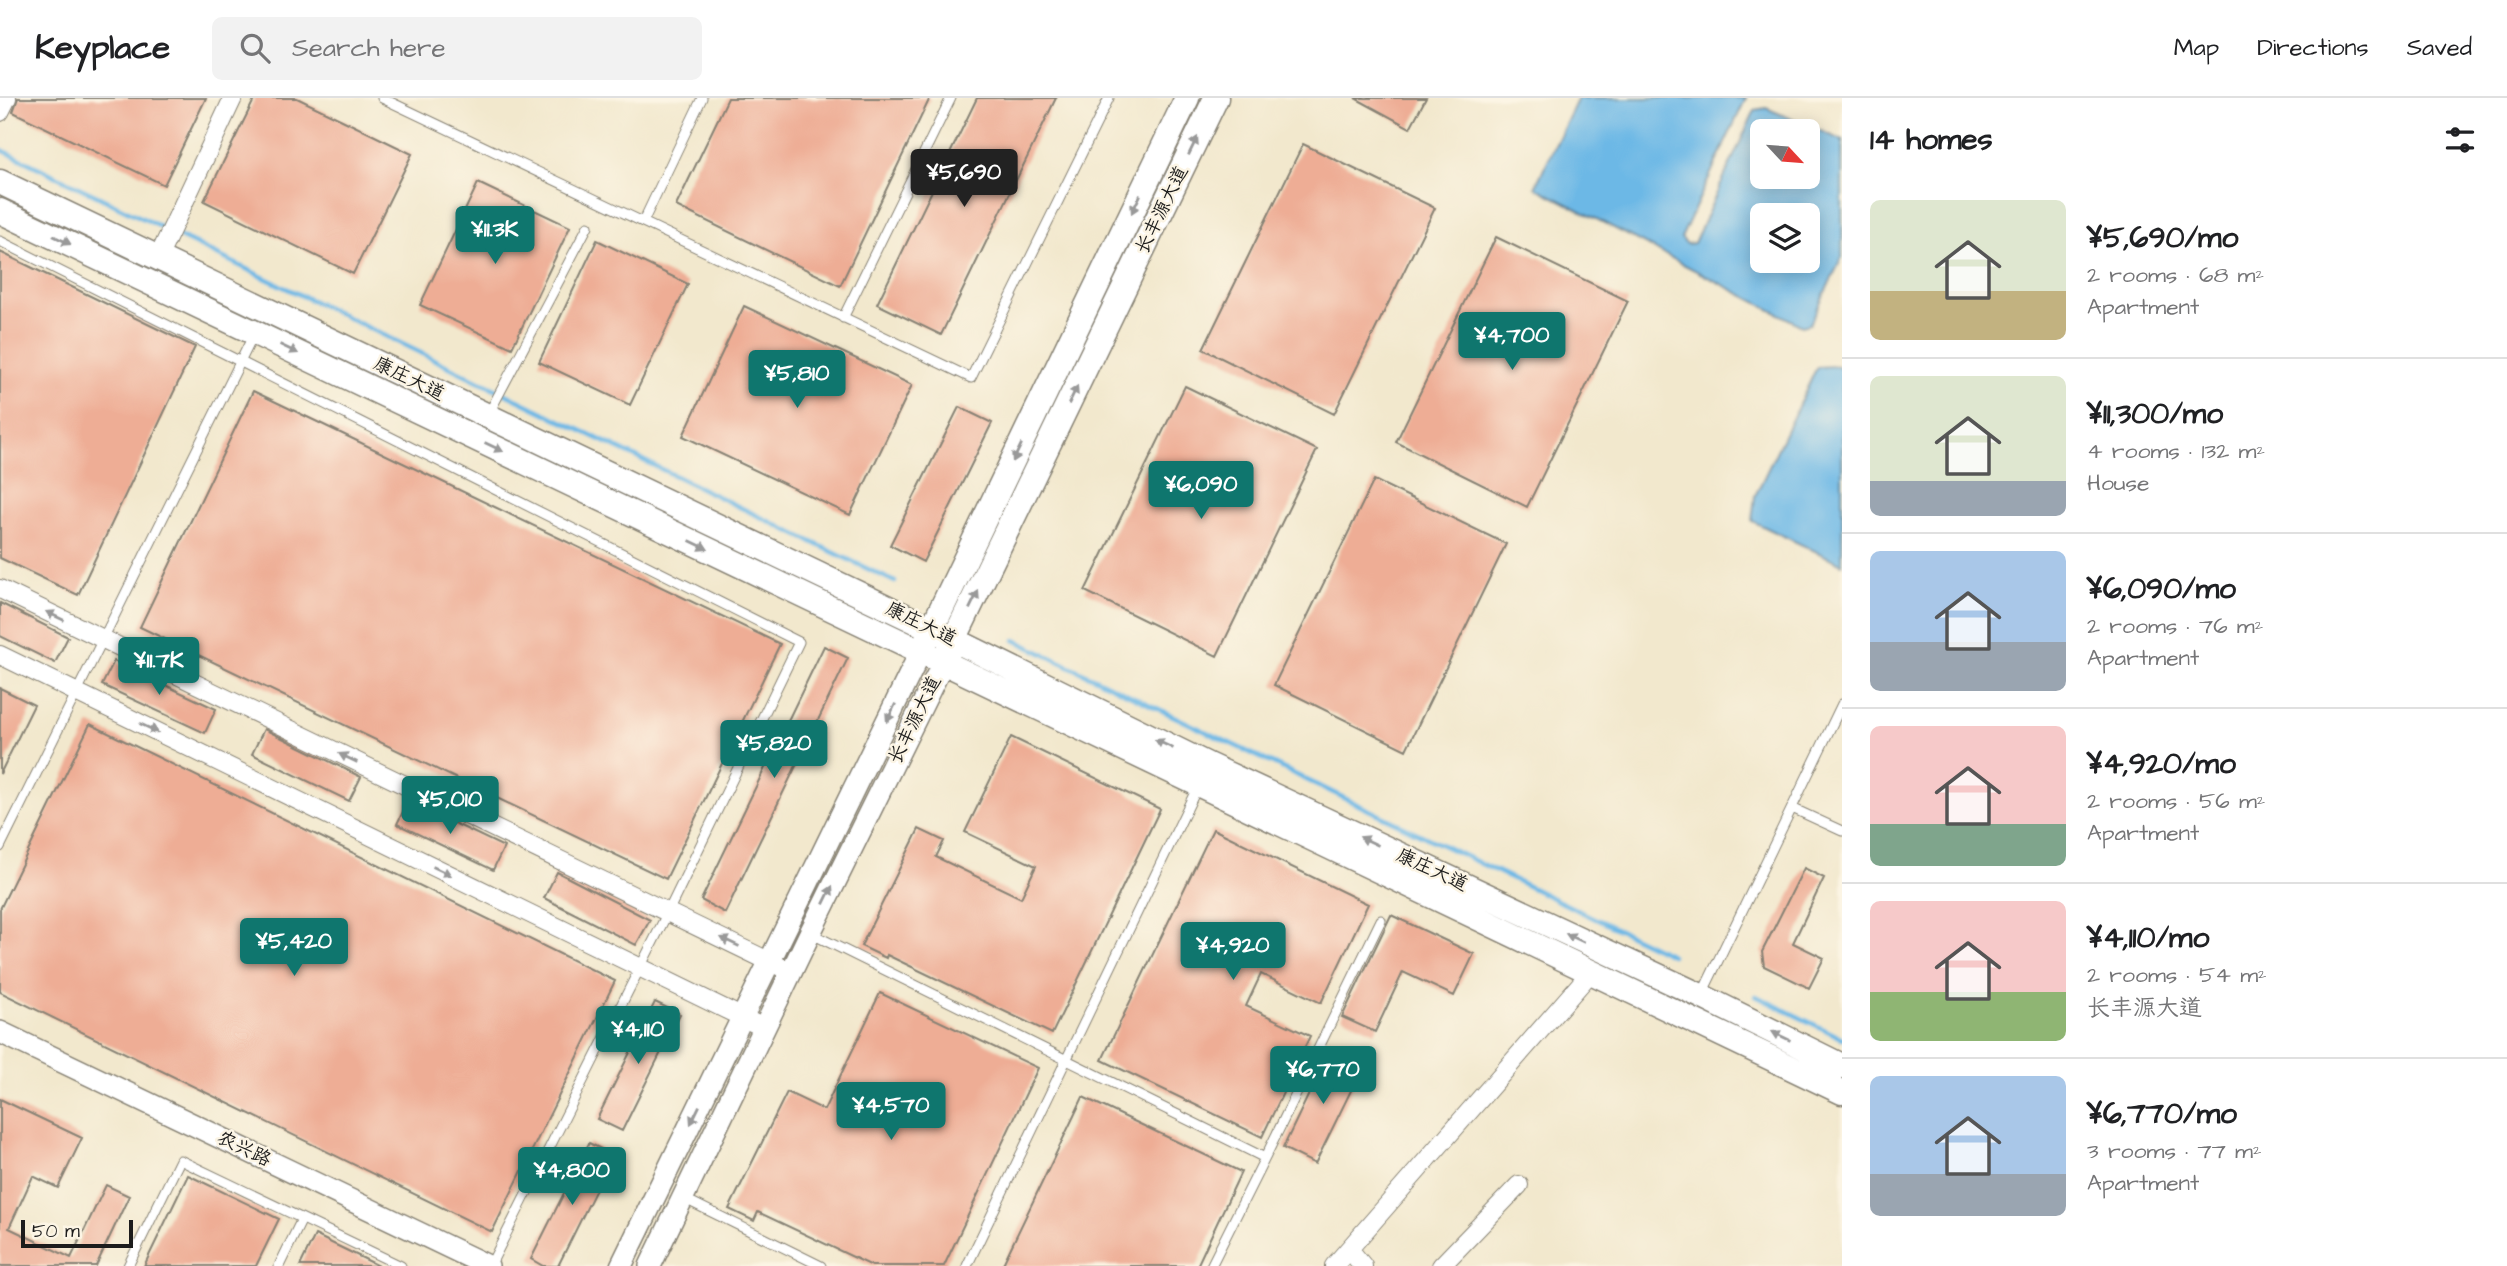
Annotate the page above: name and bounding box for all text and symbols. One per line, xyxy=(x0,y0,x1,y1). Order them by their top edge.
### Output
search box xyxy=(212,17,702,80)
text: Keyplace xyxy=(35,25,170,71)
icon: search xyxy=(236,29,274,67)
text: Search here xyxy=(292,30,445,66)
text: Map xyxy=(2174,31,2219,65)
text: Directions xyxy=(2257,31,2369,65)
text: Saved xyxy=(2407,31,2472,65)
north arrow xyxy=(1750,119,1820,189)
map controls xyxy=(1750,119,1820,273)
text: 14 homes xyxy=(1870,119,1993,161)
icon: filters xyxy=(2441,121,2479,159)
one-way arrow xyxy=(1187,136,1198,156)
pin: ¥5,690 xyxy=(907,150,1021,209)
text: ¥5,690 xyxy=(927,156,1001,188)
street label: 长丰源大道 xyxy=(1129,161,1195,259)
one-way arrow xyxy=(1131,194,1142,214)
button: layers xyxy=(1750,203,1820,273)
pin: ¥11.3K xyxy=(438,206,552,266)
text: ¥11.3K xyxy=(471,213,519,245)
text: ¥5,690/mo xyxy=(2087,217,2238,259)
icon: home xyxy=(1926,228,2010,312)
one-way arrow xyxy=(52,234,72,246)
text: 2 rooms · 68 m² xyxy=(2087,259,2264,291)
text: Apartment xyxy=(2087,291,2199,323)
pin: ¥4,700 xyxy=(1455,313,1569,372)
text: ¥4,700 xyxy=(1474,319,1550,351)
one-way arrow xyxy=(279,343,299,355)
street label: 康庄大道 xyxy=(369,350,449,408)
pin: ¥5,810 xyxy=(740,350,854,410)
text: ¥5,810 xyxy=(764,357,830,389)
one-way arrow xyxy=(1067,385,1078,405)
text: ¥11,300/mo xyxy=(2087,393,2223,435)
icon: home xyxy=(1926,404,2010,488)
text: 4 rooms · 132 m² xyxy=(2087,435,2265,467)
one-way arrow xyxy=(484,441,504,453)
one-way arrow xyxy=(1011,443,1022,463)
pin: ¥6,090 xyxy=(1144,462,1258,521)
text: House xyxy=(2087,467,2150,499)
text: ¥6,090 xyxy=(1165,468,1237,500)
one-way arrow xyxy=(689,539,709,551)
text: ¥6,090/mo xyxy=(2087,568,2236,610)
icon: home xyxy=(1926,579,2010,663)
one-way arrow xyxy=(968,590,979,610)
street label: 康庄大道 xyxy=(881,595,961,653)
one-way arrow xyxy=(45,610,65,622)
text: 2 rooms · 76 m² xyxy=(2087,610,2263,642)
pin: ¥11.7K xyxy=(102,638,216,697)
text: Apartment xyxy=(2087,642,2199,674)
text: ¥11.7K xyxy=(134,644,184,676)
street label: 长丰源大道 xyxy=(882,671,948,769)
one-way arrow xyxy=(886,703,897,723)
pin: ¥5,820 xyxy=(717,720,831,780)
one-way arrow xyxy=(139,722,159,733)
text: ¥5,820 xyxy=(736,727,812,759)
one-way arrow xyxy=(1154,738,1174,749)
text: ¥4,920/mo xyxy=(2087,743,2236,785)
one-way arrow xyxy=(338,752,358,763)
icon: home xyxy=(1926,754,2010,838)
pin: ¥5,010 xyxy=(393,776,507,836)
text: ¥5,010 xyxy=(418,783,482,815)
text: 2 rooms · 56 m² xyxy=(2087,785,2265,817)
text: Apartment xyxy=(2087,817,2199,849)
one-way arrow xyxy=(1359,835,1379,847)
street label: 康庄大道 xyxy=(1392,842,1472,898)
one-way arrow xyxy=(432,865,452,876)
one-way arrow xyxy=(823,885,834,905)
text: ¥4,110/mo xyxy=(2087,917,2209,959)
pin: ¥5,420 xyxy=(237,918,351,978)
pin: ¥4,920 xyxy=(1176,922,1290,982)
text: ¥5,420 xyxy=(256,925,332,957)
text: ¥4,920 xyxy=(1197,929,1269,961)
icon: home xyxy=(1926,929,2010,1013)
one-way arrow xyxy=(1565,932,1585,943)
one-way arrow xyxy=(720,937,740,948)
text: 2 rooms · 54 m² xyxy=(2087,959,2267,991)
text: 长丰源大道 xyxy=(2087,992,2202,1024)
pin: ¥4,110 xyxy=(581,1006,695,1066)
text: ¥4,110 xyxy=(612,1013,664,1045)
one-way arrow xyxy=(1771,1030,1791,1041)
pin: ¥6,770 xyxy=(1266,1046,1380,1106)
text: ¥6,770 xyxy=(1286,1053,1360,1085)
pin: ¥4,570 xyxy=(834,1082,948,1142)
text: ¥4,570 xyxy=(853,1089,929,1121)
text: ¥6,770/mo xyxy=(2087,1093,2237,1135)
icon: home xyxy=(1926,1104,2010,1188)
one-way arrow xyxy=(689,1105,701,1125)
street label: 农兴路 xyxy=(212,1124,276,1174)
text: 3 rooms · 77 m² xyxy=(2087,1135,2262,1167)
pin: ¥4,800 xyxy=(515,1148,629,1207)
text: ¥4,800 xyxy=(534,1154,610,1186)
text: Apartment xyxy=(2087,1167,2199,1199)
scale bar xyxy=(21,1217,133,1249)
text: 50 m xyxy=(32,1218,80,1245)

